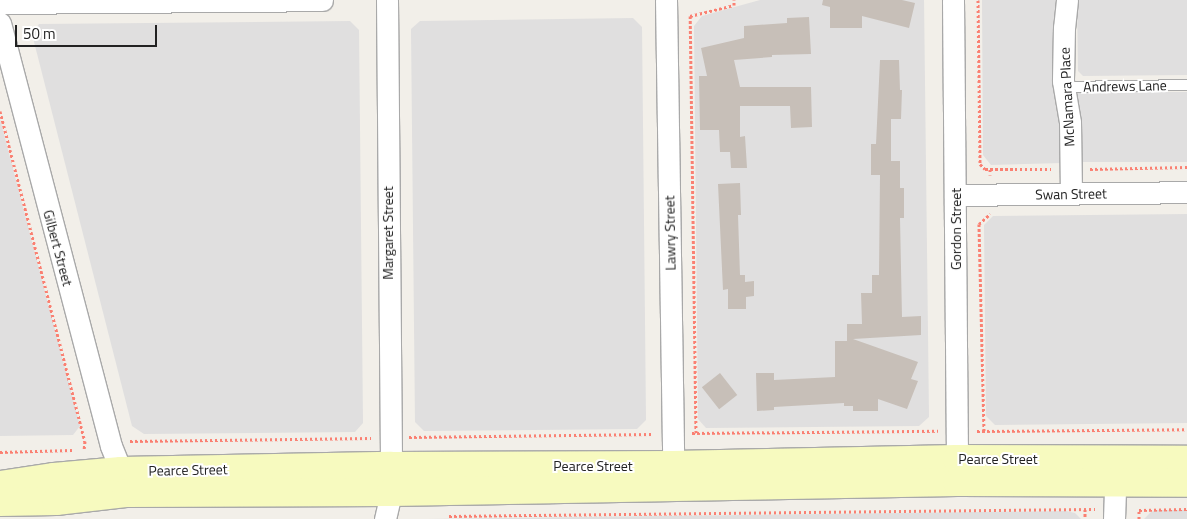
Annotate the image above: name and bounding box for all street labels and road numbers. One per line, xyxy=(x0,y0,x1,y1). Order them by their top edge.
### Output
street label: McNamara Place xyxy=(1056,47,1078,147)
street label: Andrews Lane xyxy=(1083,77,1167,95)
street label: Swan Street xyxy=(1035,185,1107,203)
street label: Margaret Street xyxy=(380,186,396,280)
street label: Gordon Street xyxy=(948,188,964,270)
street label: Lawry Street xyxy=(661,195,679,271)
street label: Gilbert Street xyxy=(40,208,76,288)
street label: Pearce Street xyxy=(958,451,1038,467)
street label: Pearce Street xyxy=(553,458,633,474)
street label: Pearce Street xyxy=(148,461,228,479)

